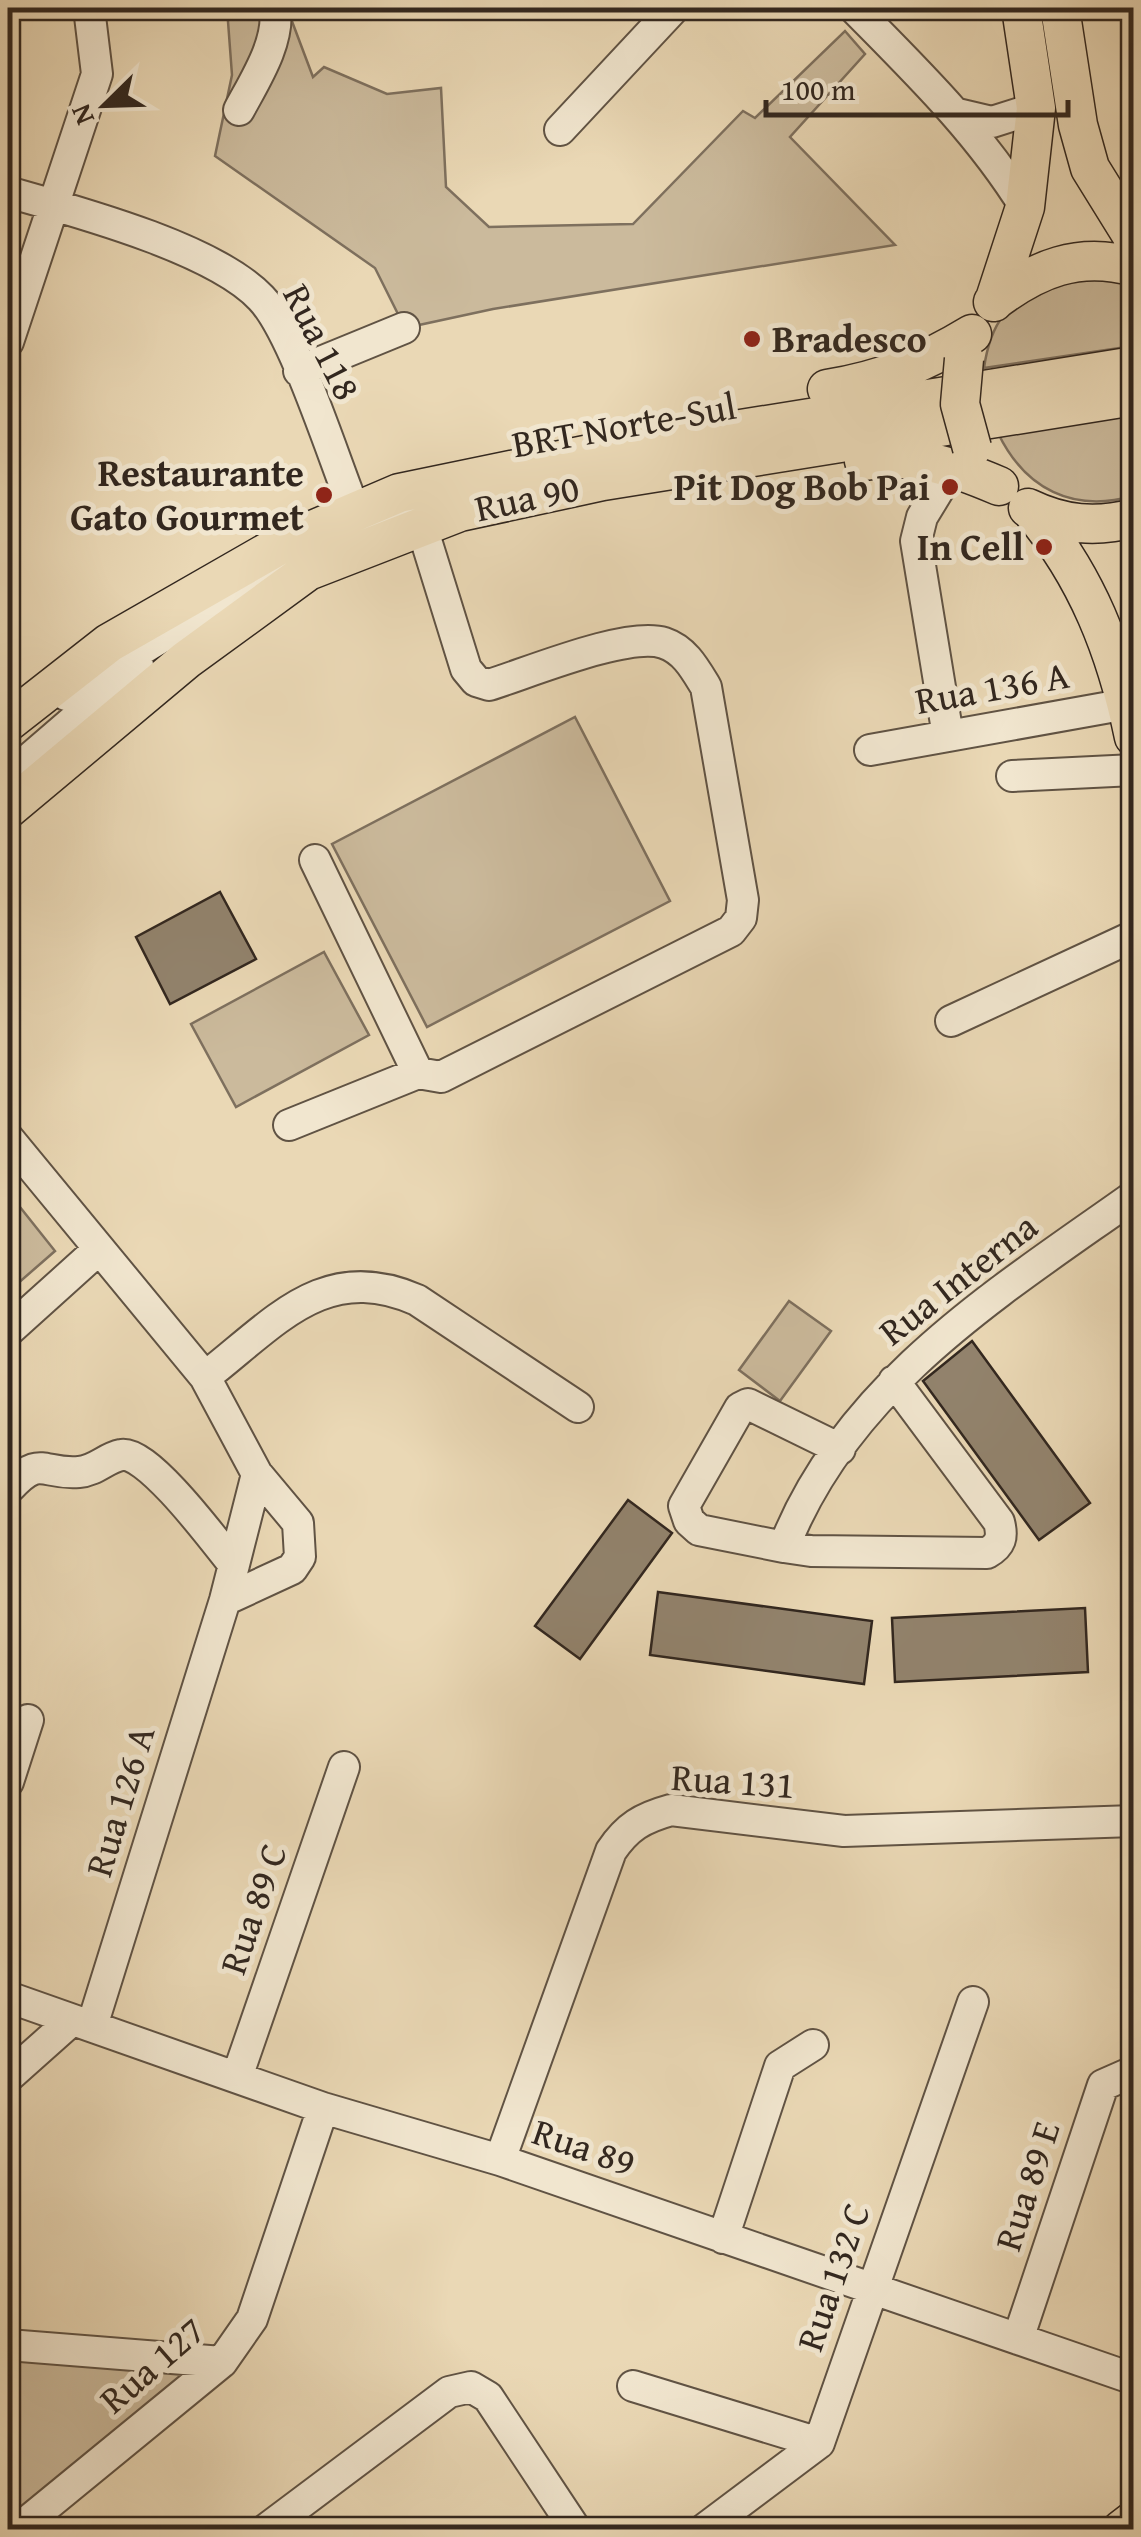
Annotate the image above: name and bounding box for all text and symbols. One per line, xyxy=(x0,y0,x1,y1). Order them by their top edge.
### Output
north arrow xyxy=(55,55,155,155)
scale bar xyxy=(766,55,1068,117)
text: 100 m xyxy=(781,67,856,111)
text: N xyxy=(59,98,104,132)
street label: Rua 118 xyxy=(270,274,376,409)
place label: Bradesco xyxy=(772,310,927,366)
marker: Bradesco xyxy=(741,328,763,350)
street label: BRT Norte-Sul xyxy=(508,377,740,471)
place label: Restaurante Gato Gourmet xyxy=(70,444,305,544)
place label: Pit Dog Bob Pai xyxy=(674,458,930,514)
street label: Rua 90 xyxy=(469,459,584,535)
marker: Pit Dog Bob Pai xyxy=(939,476,961,498)
marker: Restaurante Gato Gourmet xyxy=(313,484,335,506)
place label: In Cell xyxy=(917,518,1024,574)
marker: In Cell xyxy=(1033,536,1055,558)
street label: Rua 136 A xyxy=(911,646,1073,728)
street label: Rua Interna xyxy=(866,1198,1049,1358)
street label: Rua 126 A xyxy=(70,1718,168,1883)
street label: Rua 131 xyxy=(669,1748,797,1812)
street label: Rua 89 C xyxy=(204,1836,300,1981)
street label: Rua 89 xyxy=(525,2102,643,2190)
street label: Rua 89 E xyxy=(979,2114,1073,2258)
street label: Rua 132 C xyxy=(781,2195,883,2358)
street label: Rua 127 xyxy=(86,2303,216,2426)

